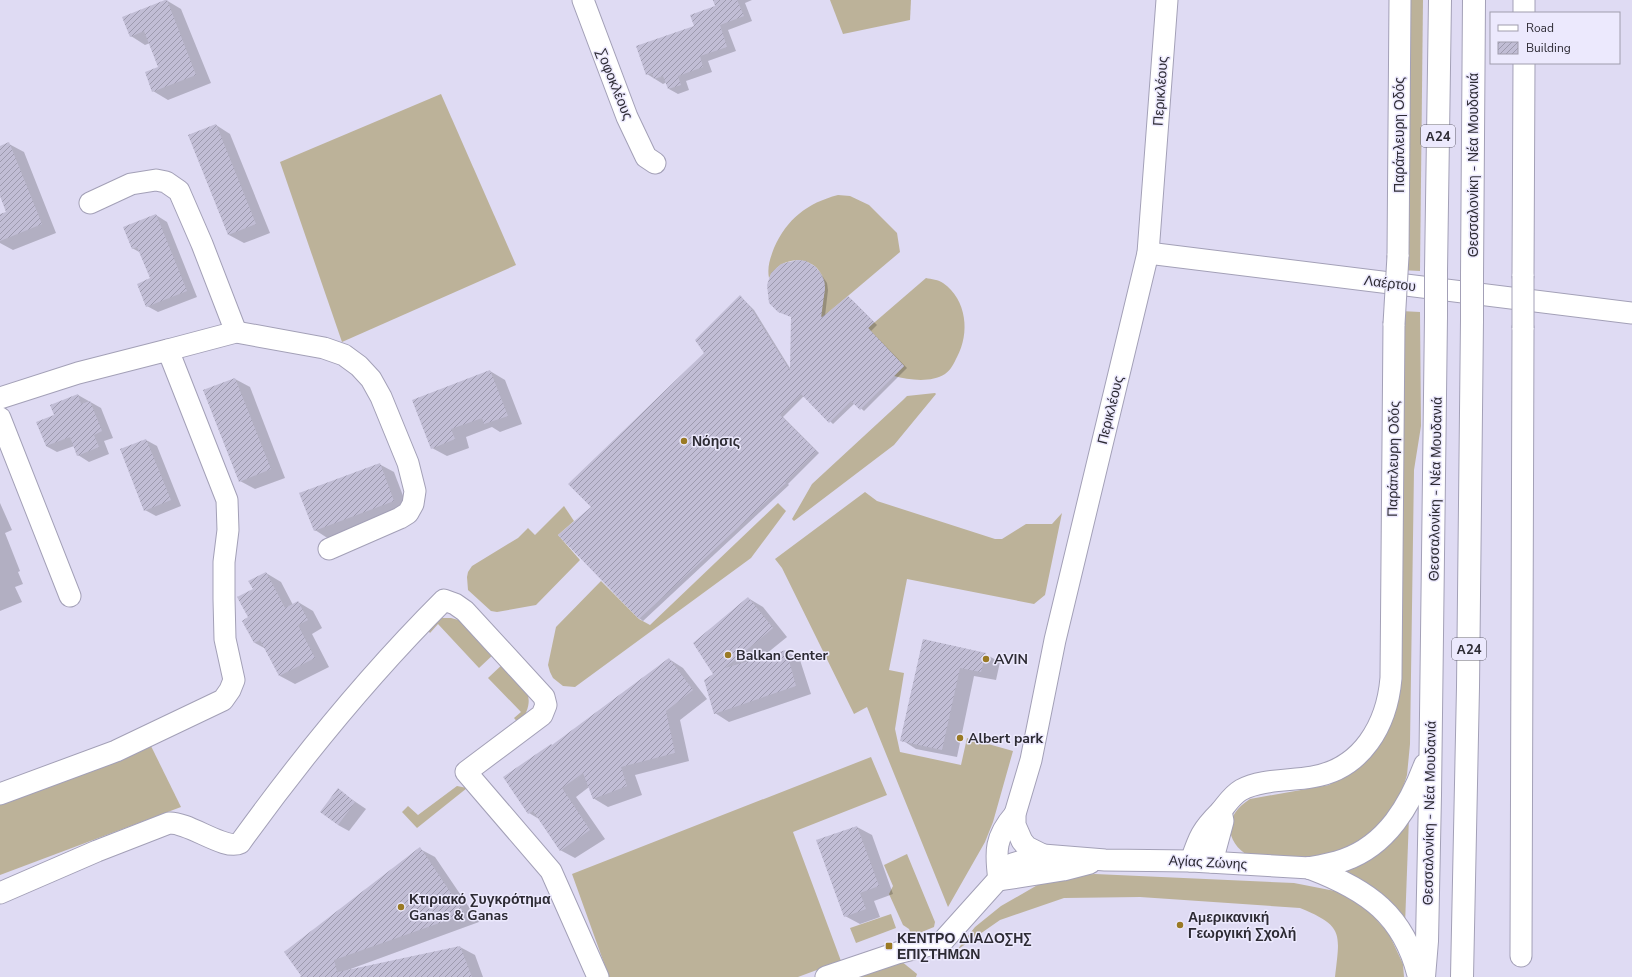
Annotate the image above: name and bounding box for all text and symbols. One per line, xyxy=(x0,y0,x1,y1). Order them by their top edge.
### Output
legend xyxy=(1490,12,1620,64)
text: Road xyxy=(1526,20,1554,36)
text: Building xyxy=(1526,40,1571,56)
street label: Σοφοκλέους xyxy=(592,46,638,123)
street label: Περικλέους xyxy=(1149,55,1172,127)
street label: Θεσσαλονίκη - Νέα Μουδανιά xyxy=(1464,73,1483,257)
street label: Παράπλευρη Οδός xyxy=(1390,77,1409,193)
road number: Α24 xyxy=(1421,125,1455,147)
street label: Λαέρτου xyxy=(1363,271,1417,296)
street label: Περικλέους xyxy=(1093,374,1128,446)
street label: Θεσσαλονίκη - Νέα Μουδανιά xyxy=(1424,397,1447,581)
street label: Παράπλευρη Οδός xyxy=(1383,401,1404,517)
place label: Νόησις xyxy=(692,432,740,451)
marker: Νόησις xyxy=(679,436,689,446)
road number: Α24 xyxy=(1452,638,1486,660)
place label: Balkan Center xyxy=(736,646,829,665)
marker: Balkan Center xyxy=(723,650,733,660)
place label: AVIN xyxy=(994,650,1028,669)
marker: AVIN xyxy=(981,654,991,664)
street label: Θεσσαλονίκη - Νέα Μουδανιά xyxy=(1418,721,1441,905)
place label: Albert park xyxy=(968,729,1043,748)
marker: Albert park xyxy=(955,733,965,743)
street label: Αγίας Ζώνης xyxy=(1168,851,1248,874)
place label: Κτιριακό Συγκρότημα Ganas & Ganas xyxy=(409,890,551,925)
marker: Κτιριακό Συγκρότημα Ganas & Ganas xyxy=(396,902,406,912)
place label: Αμερικανική Γεωργική Σχολή xyxy=(1188,908,1296,943)
marker: Αμερικανική Γεωργική Σχολή xyxy=(1175,920,1185,930)
place label: ΚΕΝΤΡΟ ΔΙΑΔΟΣΗΣ ΕΠΙΣΤΗΜΩΝ xyxy=(897,929,1032,964)
marker: ΚΕΝΤΡΟ ΔΙΑΔΟΣΗΣ ΕΠΙΣΤΗΜΩΝ xyxy=(884,941,894,951)

